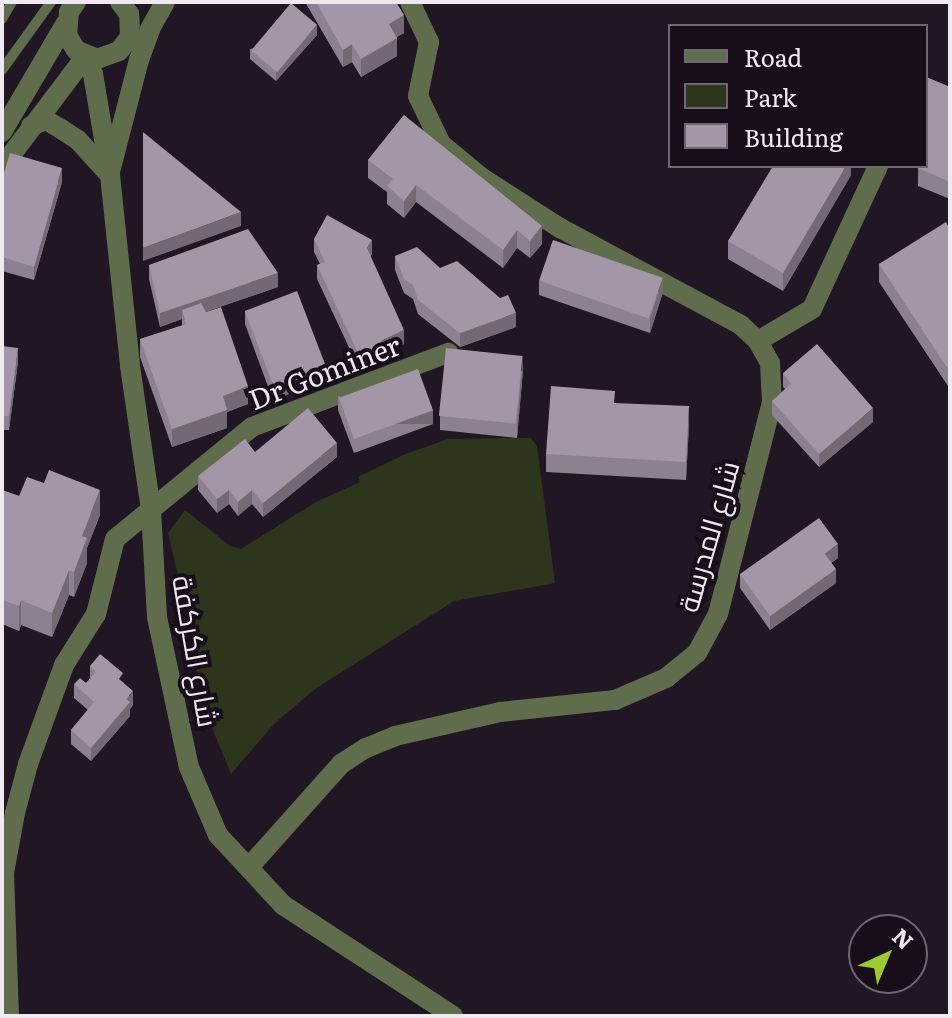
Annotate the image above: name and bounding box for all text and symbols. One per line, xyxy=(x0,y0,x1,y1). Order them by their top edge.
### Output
legend xyxy=(668,24,928,168)
text: Road xyxy=(744,39,802,74)
text: Park xyxy=(744,79,797,114)
text: Building xyxy=(744,119,843,154)
street label: Dr Gominer xyxy=(243,327,405,415)
street label: شارع المدرسة xyxy=(669,457,745,615)
street label: شارع الكركفة xyxy=(167,573,227,729)
north arrow xyxy=(848,914,928,994)
text: N xyxy=(886,920,922,956)

